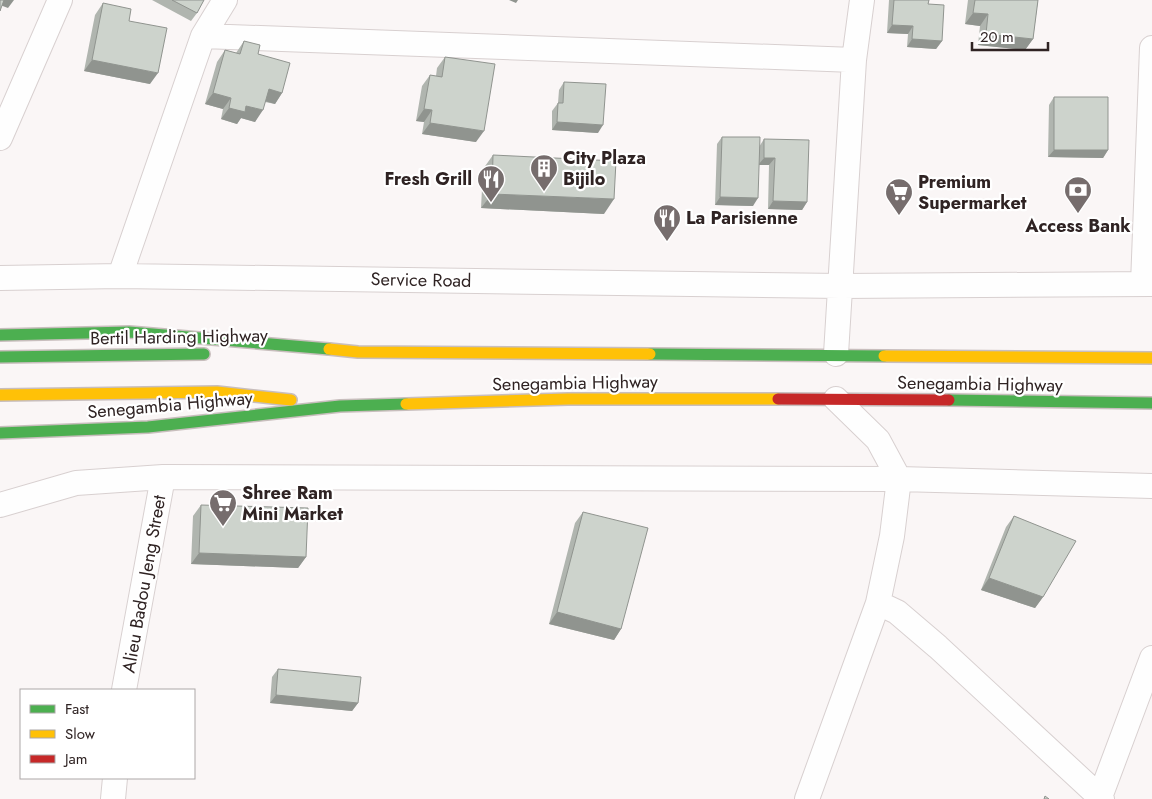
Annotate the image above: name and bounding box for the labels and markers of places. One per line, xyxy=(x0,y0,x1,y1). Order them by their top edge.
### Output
place label: City Plaza Bijilo xyxy=(563,145,646,192)
building icon: City Plaza Bijilo xyxy=(529,153,559,192)
restaurant icon: Fresh Grill xyxy=(476,164,506,203)
place label: Fresh Grill xyxy=(384,166,472,192)
place label: Premium Supermarket xyxy=(918,169,1027,216)
bank icon: Access Bank xyxy=(1063,175,1093,214)
supermarket icon: Premium Supermarket xyxy=(884,177,914,216)
restaurant icon: La Parisienne xyxy=(652,203,682,242)
place label: La Parisienne xyxy=(686,205,798,231)
place label: Access Bank xyxy=(1024,213,1131,239)
place label: Shree Ram Mini Market xyxy=(242,480,343,527)
supermarket icon: Shree Ram Mini Market xyxy=(208,488,238,527)

